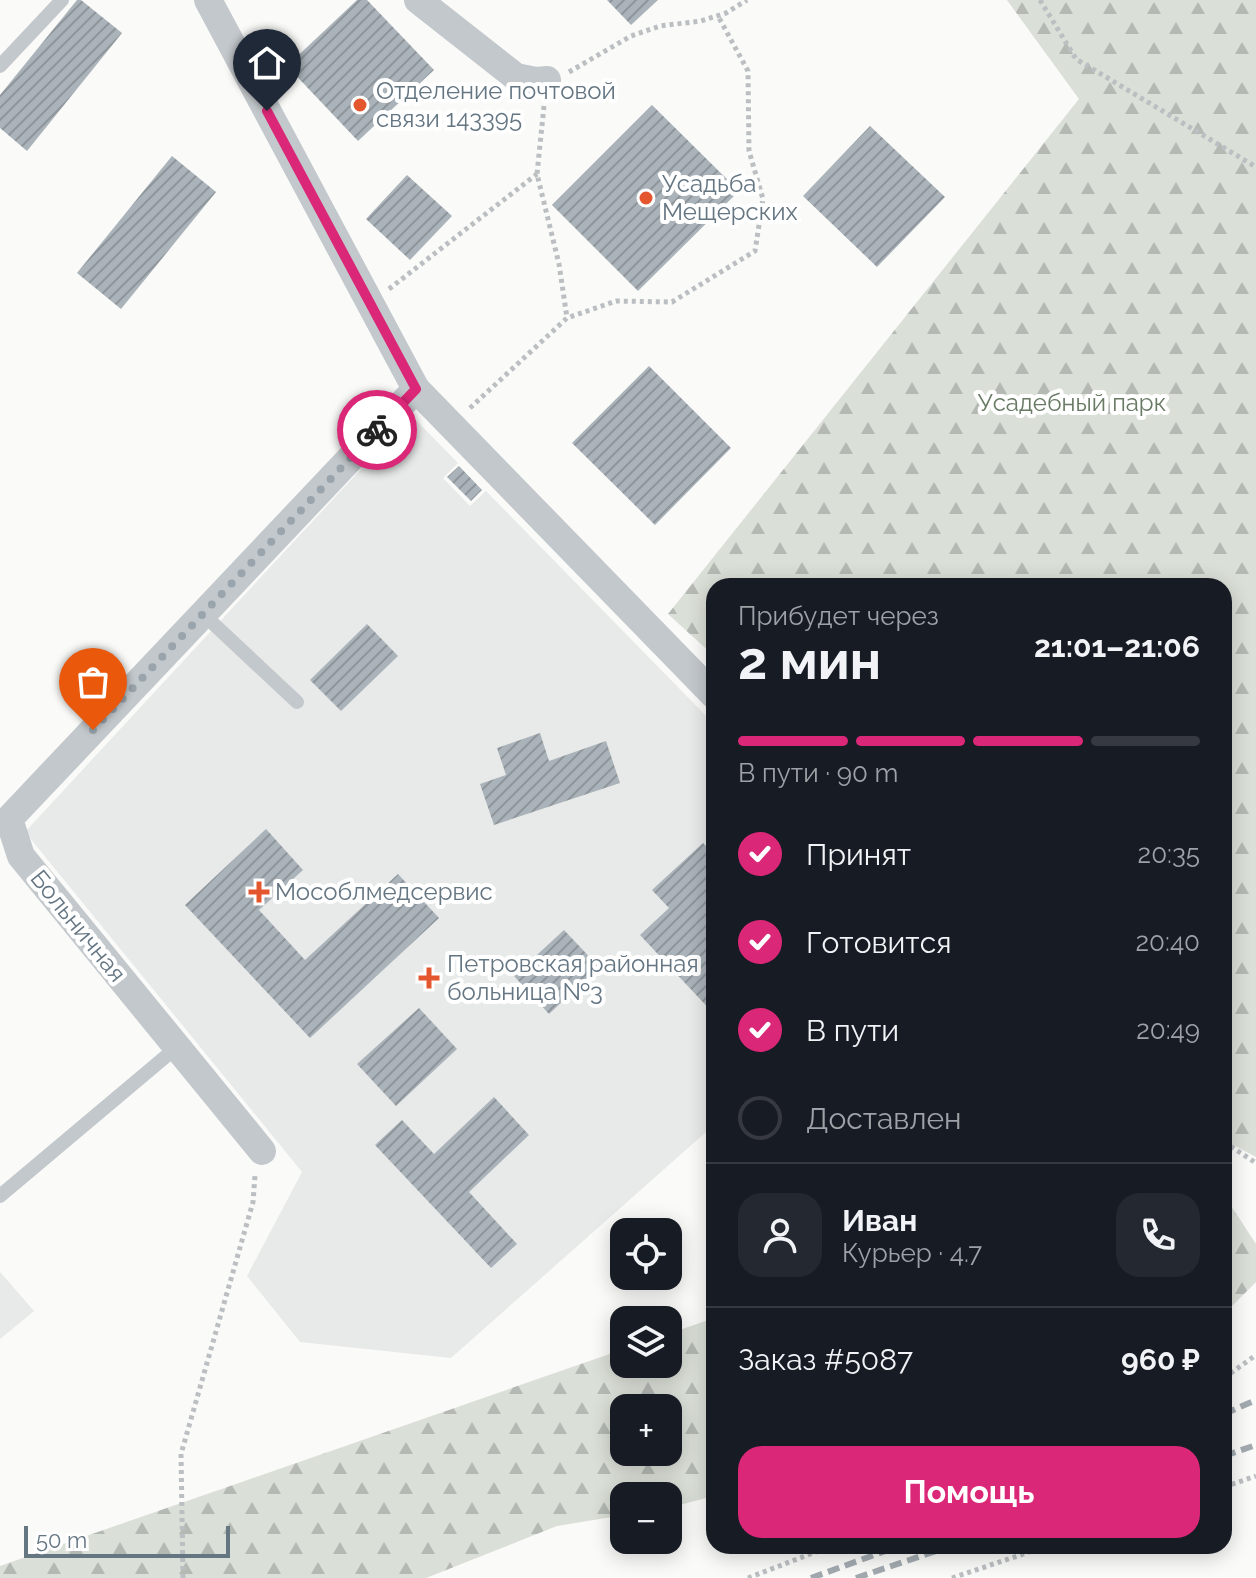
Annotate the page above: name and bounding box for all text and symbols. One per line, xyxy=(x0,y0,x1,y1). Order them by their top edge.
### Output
pin xyxy=(233,29,301,111)
icon: home xyxy=(245,41,289,85)
place label: Отделение почтовой связи 143395 xyxy=(376,76,616,133)
marker: Отделение почтовой связи 143395 xyxy=(351,96,369,114)
place label: Усадьба Мещерских xyxy=(662,169,798,226)
marker: Усадьба Мещерских xyxy=(637,189,655,207)
park label: Усадебный парк xyxy=(978,388,1166,417)
courier xyxy=(337,390,417,470)
icon: bike xyxy=(355,408,399,452)
text: Прибудет через xyxy=(738,601,939,631)
text: 21:01–21:06 xyxy=(1034,629,1200,664)
text: 2 мин xyxy=(738,630,881,691)
pin xyxy=(59,648,127,730)
icon: bag xyxy=(71,660,115,704)
text: В пути · 90 m xyxy=(738,758,899,788)
icon: check xyxy=(738,832,782,876)
text: Принят xyxy=(806,837,911,872)
text: 20:35 xyxy=(1138,839,1200,869)
street label: Больничная xyxy=(25,864,132,987)
place label: Мособлмедсервис xyxy=(275,877,493,906)
marker: Мособлмедсервис xyxy=(250,883,268,901)
icon: check xyxy=(738,920,782,964)
text: Готовится xyxy=(806,925,952,960)
text: 20:40 xyxy=(1136,927,1200,957)
place label: Петровская районная больница №3 xyxy=(447,949,699,1006)
marker: Петровская районная больница №3 xyxy=(418,967,440,989)
icon: check xyxy=(738,1008,782,1052)
text: В пути xyxy=(806,1013,899,1048)
text: 20:49 xyxy=(1136,1015,1200,1045)
text: Доставлен xyxy=(806,1101,962,1136)
button: person xyxy=(738,1193,822,1277)
button: phone xyxy=(1116,1193,1200,1277)
text: Иван xyxy=(842,1203,917,1238)
map controls xyxy=(610,1218,682,1554)
button: locate xyxy=(610,1218,682,1290)
text: Курьер · 4.7 xyxy=(842,1238,982,1268)
button: layers xyxy=(610,1306,682,1378)
text: Заказ #5087 xyxy=(738,1342,913,1377)
text: 960 ₽ xyxy=(1121,1342,1200,1377)
button: + xyxy=(610,1394,682,1466)
button: Помощь xyxy=(738,1446,1200,1538)
button: − xyxy=(610,1482,682,1554)
scale bar xyxy=(24,1522,230,1558)
text: 50 m xyxy=(36,1527,87,1553)

